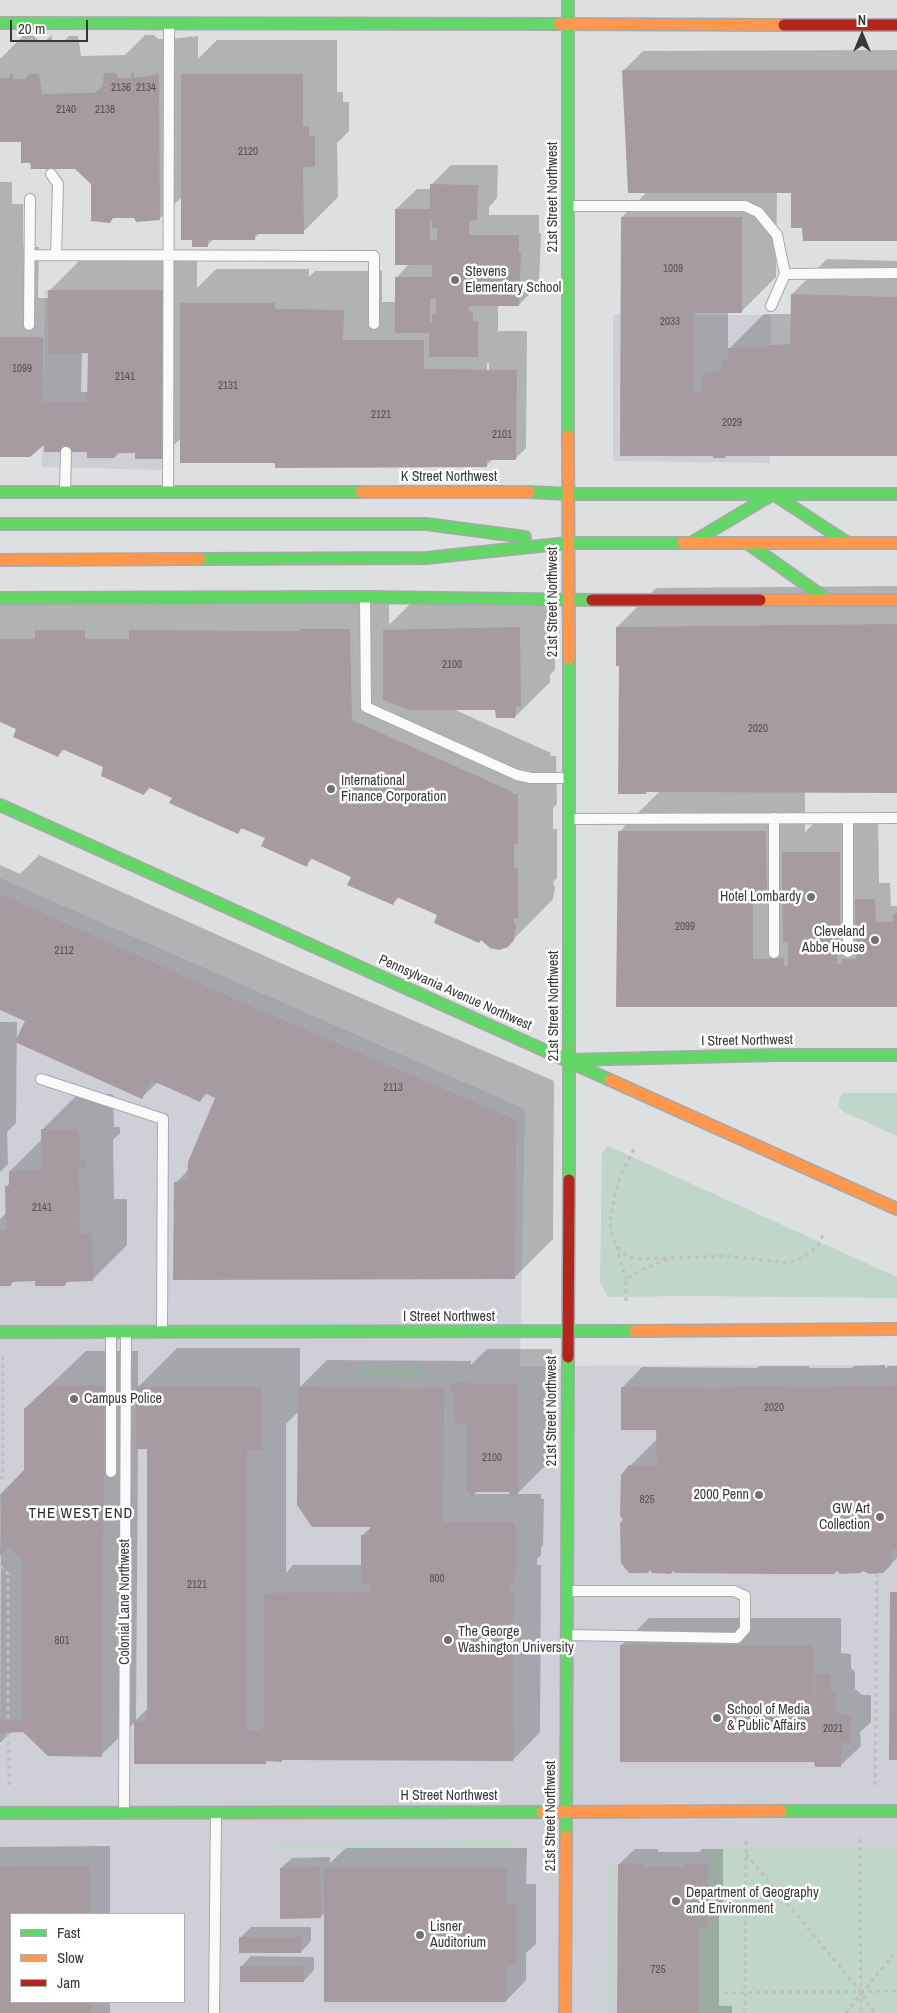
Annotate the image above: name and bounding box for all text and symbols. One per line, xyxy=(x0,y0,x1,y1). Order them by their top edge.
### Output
scale bar xyxy=(12,10,90,42)
north arrow xyxy=(837,10,887,60)
text: N xyxy=(858,11,866,29)
text: 20 m xyxy=(18,18,45,39)
house number: 2136 xyxy=(111,81,131,95)
house number: 2134 xyxy=(136,81,156,95)
house number: 2140 xyxy=(56,103,76,117)
house number: 2138 xyxy=(95,103,115,117)
street label: 21st Street Northwest xyxy=(545,142,561,252)
house number: 2120 xyxy=(238,145,258,159)
house number: 1009 xyxy=(663,262,683,276)
place label: Stevens Elementary School xyxy=(465,264,561,296)
marker: Stevens Elementary School xyxy=(449,274,461,286)
house number: 2033 xyxy=(660,315,680,329)
house number: 1099 xyxy=(12,362,32,376)
house number: 2141 xyxy=(115,370,135,384)
house number: 2131 xyxy=(218,379,238,393)
house number: 2121 xyxy=(371,408,391,422)
house number: 2029 xyxy=(722,416,742,430)
house number: 2101 xyxy=(492,428,512,442)
street label: K Street Northwest xyxy=(401,469,497,485)
street label: 21st Street Northwest xyxy=(545,547,561,657)
house number: 2100 xyxy=(442,658,462,672)
house number: 2020 xyxy=(748,722,768,736)
place label: International Finance Corporation xyxy=(341,773,446,806)
marker: International Finance Corporation xyxy=(325,783,337,795)
place label: Hotel Lombardy xyxy=(720,889,801,905)
marker: Hotel Lombardy xyxy=(805,891,817,903)
house number: 2099 xyxy=(675,920,695,934)
place label: Cleveland Abbe House xyxy=(802,924,865,956)
marker: Cleveland Abbe House xyxy=(869,934,881,946)
house number: 2112 xyxy=(54,944,74,958)
street label: 21st Street Northwest xyxy=(546,951,562,1061)
street label: Pennsylvania Avenue Northwest xyxy=(376,952,534,1034)
street label: I Street Northwest xyxy=(701,1032,793,1050)
house number: 2113 xyxy=(383,1081,403,1095)
house number: 2141 xyxy=(32,1201,52,1215)
street label: I Street Northwest xyxy=(403,1309,495,1325)
street label: 21st Street Northwest xyxy=(544,1356,560,1466)
place label: Campus Police xyxy=(84,1391,162,1407)
marker: Campus Police xyxy=(68,1393,80,1405)
house number: 2020 xyxy=(764,1401,784,1415)
house number: 2100 xyxy=(482,1451,502,1465)
place label: 2000 Penn xyxy=(693,1487,749,1503)
marker: 2000 Penn xyxy=(753,1489,765,1501)
house number: 825 xyxy=(639,1493,655,1507)
place label: GW Art Collection xyxy=(819,1501,870,1534)
district label: THE WEST END xyxy=(27,1505,135,1523)
marker: GW Art Collection xyxy=(874,1511,886,1523)
street label: Colonial Lane Northwest xyxy=(117,1539,133,1665)
house number: 800 xyxy=(429,1572,445,1586)
house number: 2121 xyxy=(187,1578,207,1592)
place label: The George Washington University xyxy=(458,1624,574,1656)
house number: 801 xyxy=(54,1634,70,1648)
marker: The George Washington University xyxy=(442,1634,454,1646)
place label: School of Media & Public Affairs xyxy=(727,1702,810,1734)
marker: School of Media & Public Affairs xyxy=(711,1712,723,1724)
house number: 2021 xyxy=(823,1722,843,1736)
street label: 21st Street Northwest xyxy=(543,1761,559,1871)
street label: H Street Northwest xyxy=(401,1788,497,1804)
place label: Department of Geography and Environment xyxy=(686,1885,819,1918)
marker: Department of Geography and Environment xyxy=(670,1895,682,1907)
legend xyxy=(10,1913,185,2003)
place label: Lisner Auditorium xyxy=(430,1919,486,1951)
text: Fast xyxy=(57,1922,80,1943)
marker: Lisner Auditorium xyxy=(414,1929,426,1941)
text: Slow xyxy=(57,1947,84,1968)
house number: 725 xyxy=(650,1963,666,1977)
text: Jam xyxy=(57,1972,80,1993)

